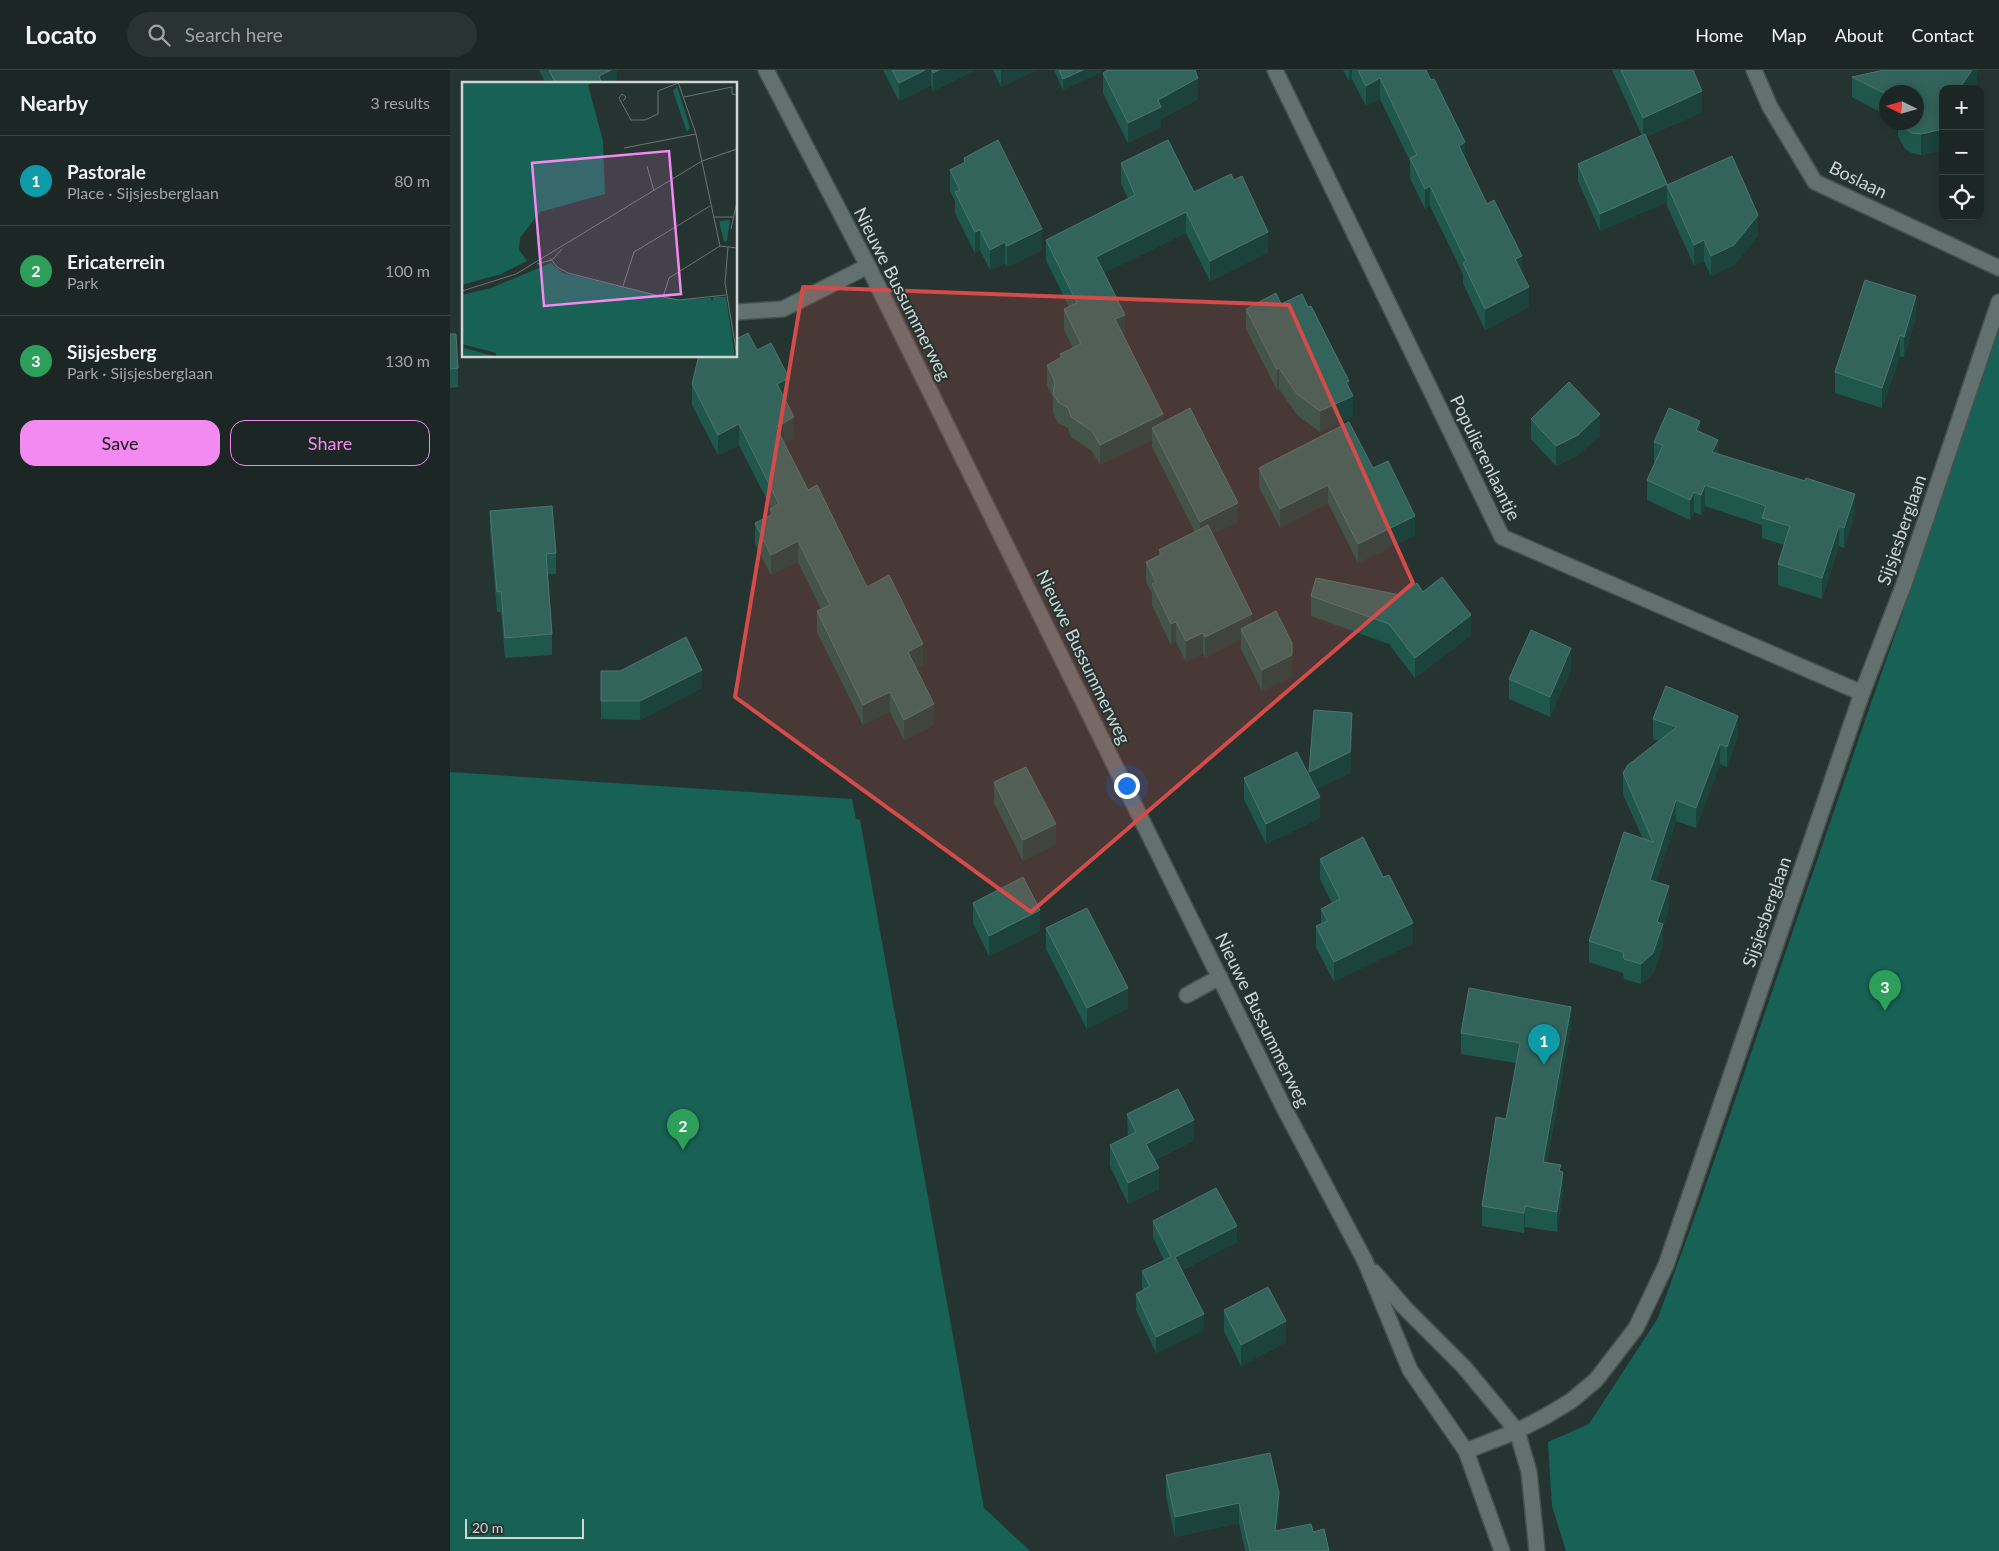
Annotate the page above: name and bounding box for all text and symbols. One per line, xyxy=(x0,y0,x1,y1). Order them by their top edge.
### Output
search box xyxy=(127,12,477,57)
text: Locato xyxy=(25,20,97,49)
icon: search xyxy=(145,21,173,49)
text: Search here xyxy=(185,23,283,46)
text: Home xyxy=(1695,24,1743,46)
text: Map xyxy=(1771,24,1807,46)
text: About xyxy=(1835,24,1884,46)
text: Contact xyxy=(1912,24,1974,46)
inset map xyxy=(462,82,738,358)
north arrow xyxy=(1879,85,1924,130)
map controls xyxy=(1939,85,1984,220)
button: + xyxy=(1939,85,1984,130)
text: Nearby xyxy=(20,90,88,115)
text: 3 results xyxy=(370,93,430,112)
button: − xyxy=(1939,130,1984,175)
street label: Boslaan xyxy=(1826,156,1891,203)
text: Pastorale xyxy=(67,160,146,183)
text: 1 xyxy=(31,171,41,190)
text: 80 m xyxy=(394,171,430,190)
button: locate xyxy=(1939,175,1984,220)
text: Place · Sijsjesberglaan xyxy=(67,183,219,202)
street label: Nieuwe Bussummerweg xyxy=(850,203,956,384)
text: Ericaterrein xyxy=(67,250,165,273)
text: 2 xyxy=(31,261,41,280)
text: 100 m xyxy=(385,261,430,280)
text: Park xyxy=(67,273,98,292)
text: Sijsjesberg xyxy=(67,340,157,363)
text: 3 xyxy=(31,351,41,370)
text: 130 m xyxy=(385,351,430,370)
text: Park · Sijsjesberglaan xyxy=(67,363,213,382)
street label: Populierenlaantje xyxy=(1446,391,1526,524)
button: Save xyxy=(20,420,220,466)
button: Share xyxy=(230,420,430,466)
street label: Sijsjesberglaan xyxy=(1872,472,1930,588)
street label: Nieuwe Bussummerweg xyxy=(1032,566,1136,747)
your location xyxy=(1114,773,1140,799)
street label: Sijsjesberglaan xyxy=(1737,854,1795,970)
street label: Nieuwe Bussummerweg xyxy=(1211,929,1315,1110)
pin: 3 xyxy=(1869,970,1901,1011)
pin: 1 xyxy=(1528,1024,1560,1065)
pin: 2 xyxy=(667,1109,699,1150)
scale bar xyxy=(465,1516,584,1539)
text: 20 m xyxy=(472,1519,503,1536)

